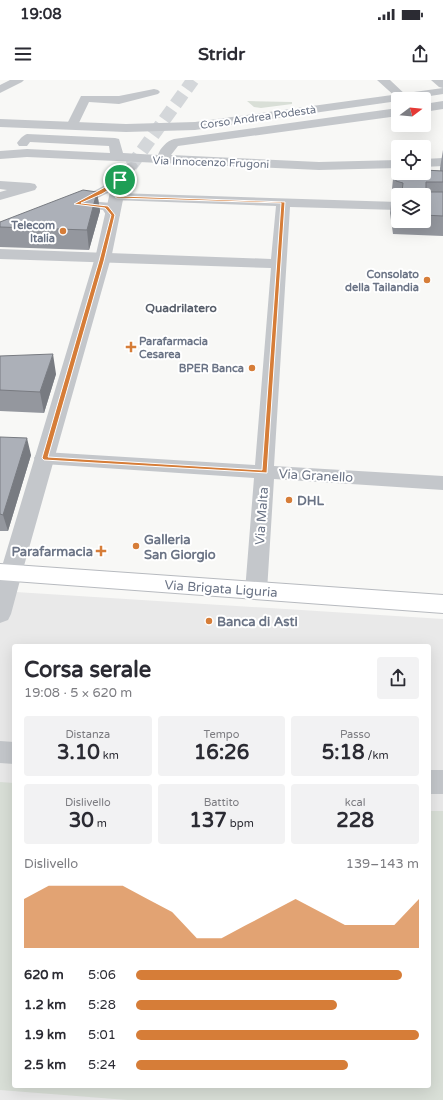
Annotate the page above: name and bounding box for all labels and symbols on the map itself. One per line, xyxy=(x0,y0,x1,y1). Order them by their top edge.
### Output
north arrow xyxy=(391,92,431,132)
street label: Corso Andrea Podestà xyxy=(199,103,317,132)
street label: Via Innocenzo Frugoni xyxy=(153,154,269,171)
pin xyxy=(103,163,137,197)
place label: Telecom Italia xyxy=(10,219,55,245)
marker: Telecom Italia xyxy=(58,226,68,236)
place label: Consolato della Tailandia xyxy=(345,268,419,294)
marker: Consolato della Tailandia xyxy=(422,275,432,285)
district label: Quadrilatero xyxy=(145,301,217,315)
place label: Parafarmacia Cesarea xyxy=(139,335,208,361)
marker: Parafarmacia Cesarea xyxy=(126,342,136,352)
place label: BPER Banca xyxy=(179,362,244,375)
marker: BPER Banca xyxy=(247,363,257,373)
street label: Via Granello xyxy=(278,466,354,486)
street label: Via Malta xyxy=(252,486,272,546)
place label: DHL xyxy=(297,493,325,509)
marker: DHL xyxy=(284,495,294,505)
place label: Galleria San Giorgio xyxy=(144,532,216,563)
marker: Galleria San Giorgio xyxy=(131,541,141,551)
place label: Parafarmacia xyxy=(11,544,93,560)
marker: Parafarmacia xyxy=(96,546,106,556)
street label: Via Brigata Liguria xyxy=(164,577,278,601)
place label: Banca di Asti xyxy=(217,614,298,630)
marker: Banca di Asti xyxy=(204,616,214,626)

